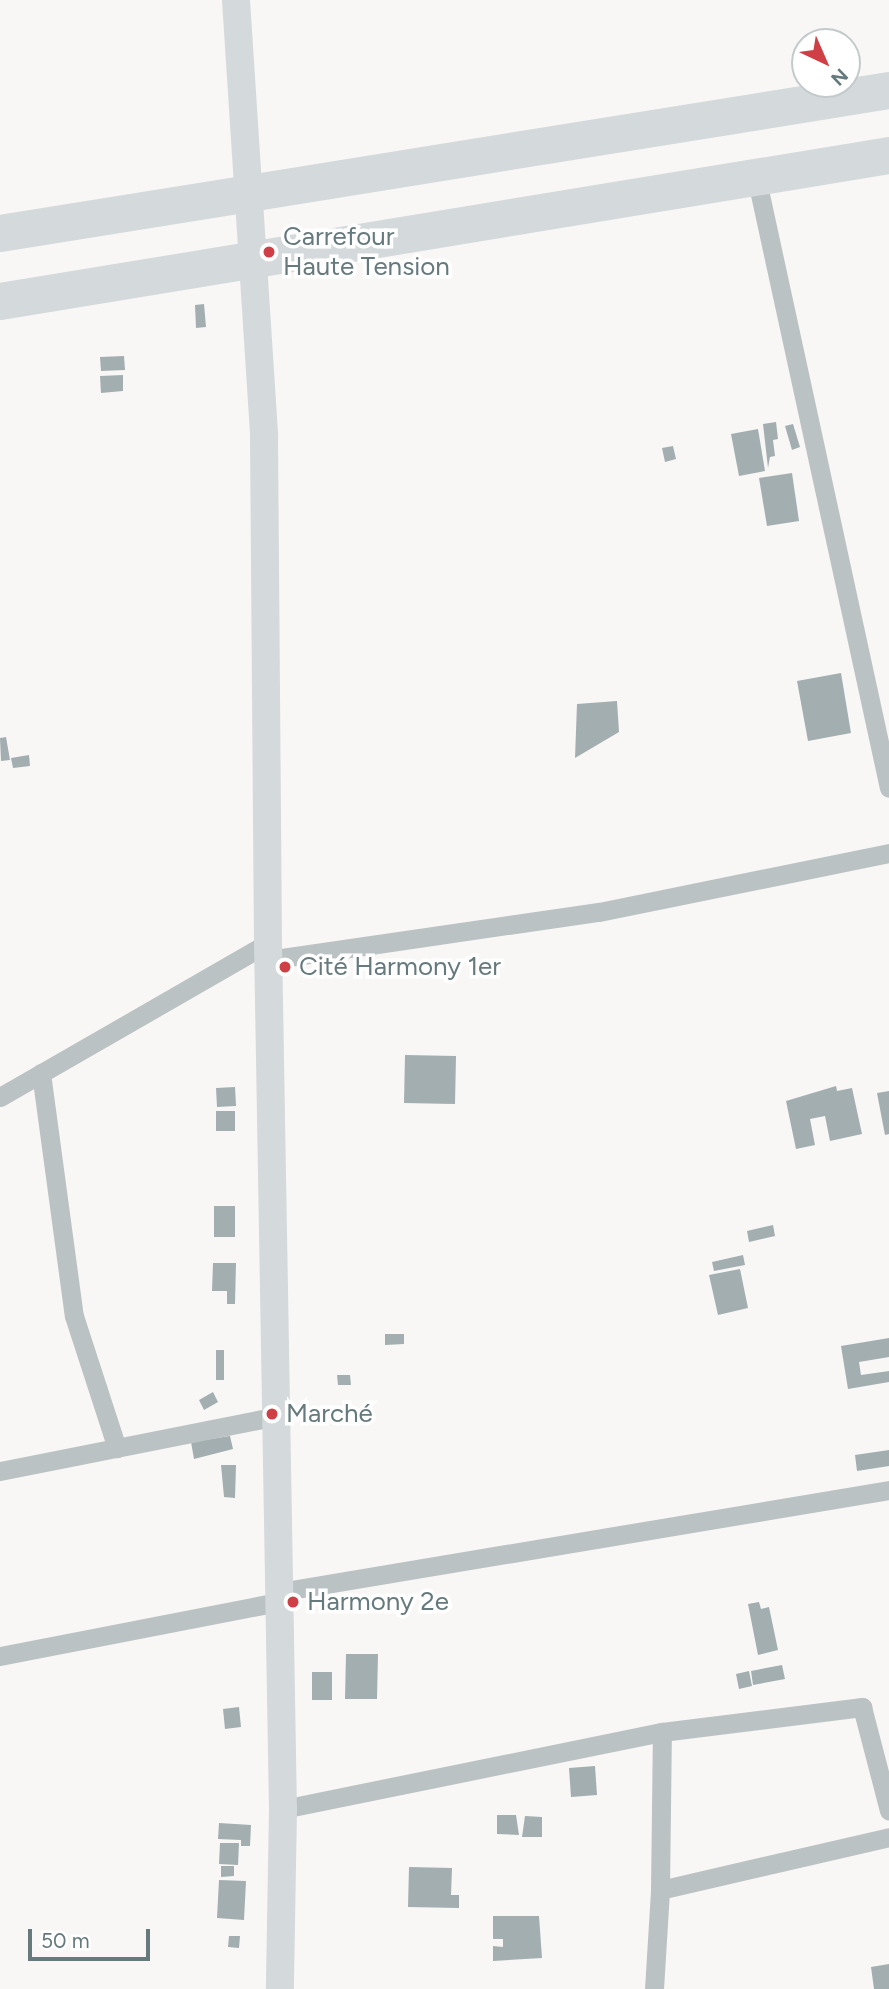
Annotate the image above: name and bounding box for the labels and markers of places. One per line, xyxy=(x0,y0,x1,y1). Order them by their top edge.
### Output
place label: Carrefour Haute Tension xyxy=(283,221,450,282)
marker: Carrefour Haute Tension xyxy=(261,244,277,260)
place label: Cité Harmony 1er xyxy=(299,951,501,983)
marker: Cité Harmony 1er xyxy=(277,959,293,975)
place label: Marché xyxy=(286,1398,373,1430)
marker: Marché xyxy=(264,1406,280,1422)
place label: Harmony 2e xyxy=(307,1586,449,1618)
marker: Harmony 2e xyxy=(285,1594,301,1610)

